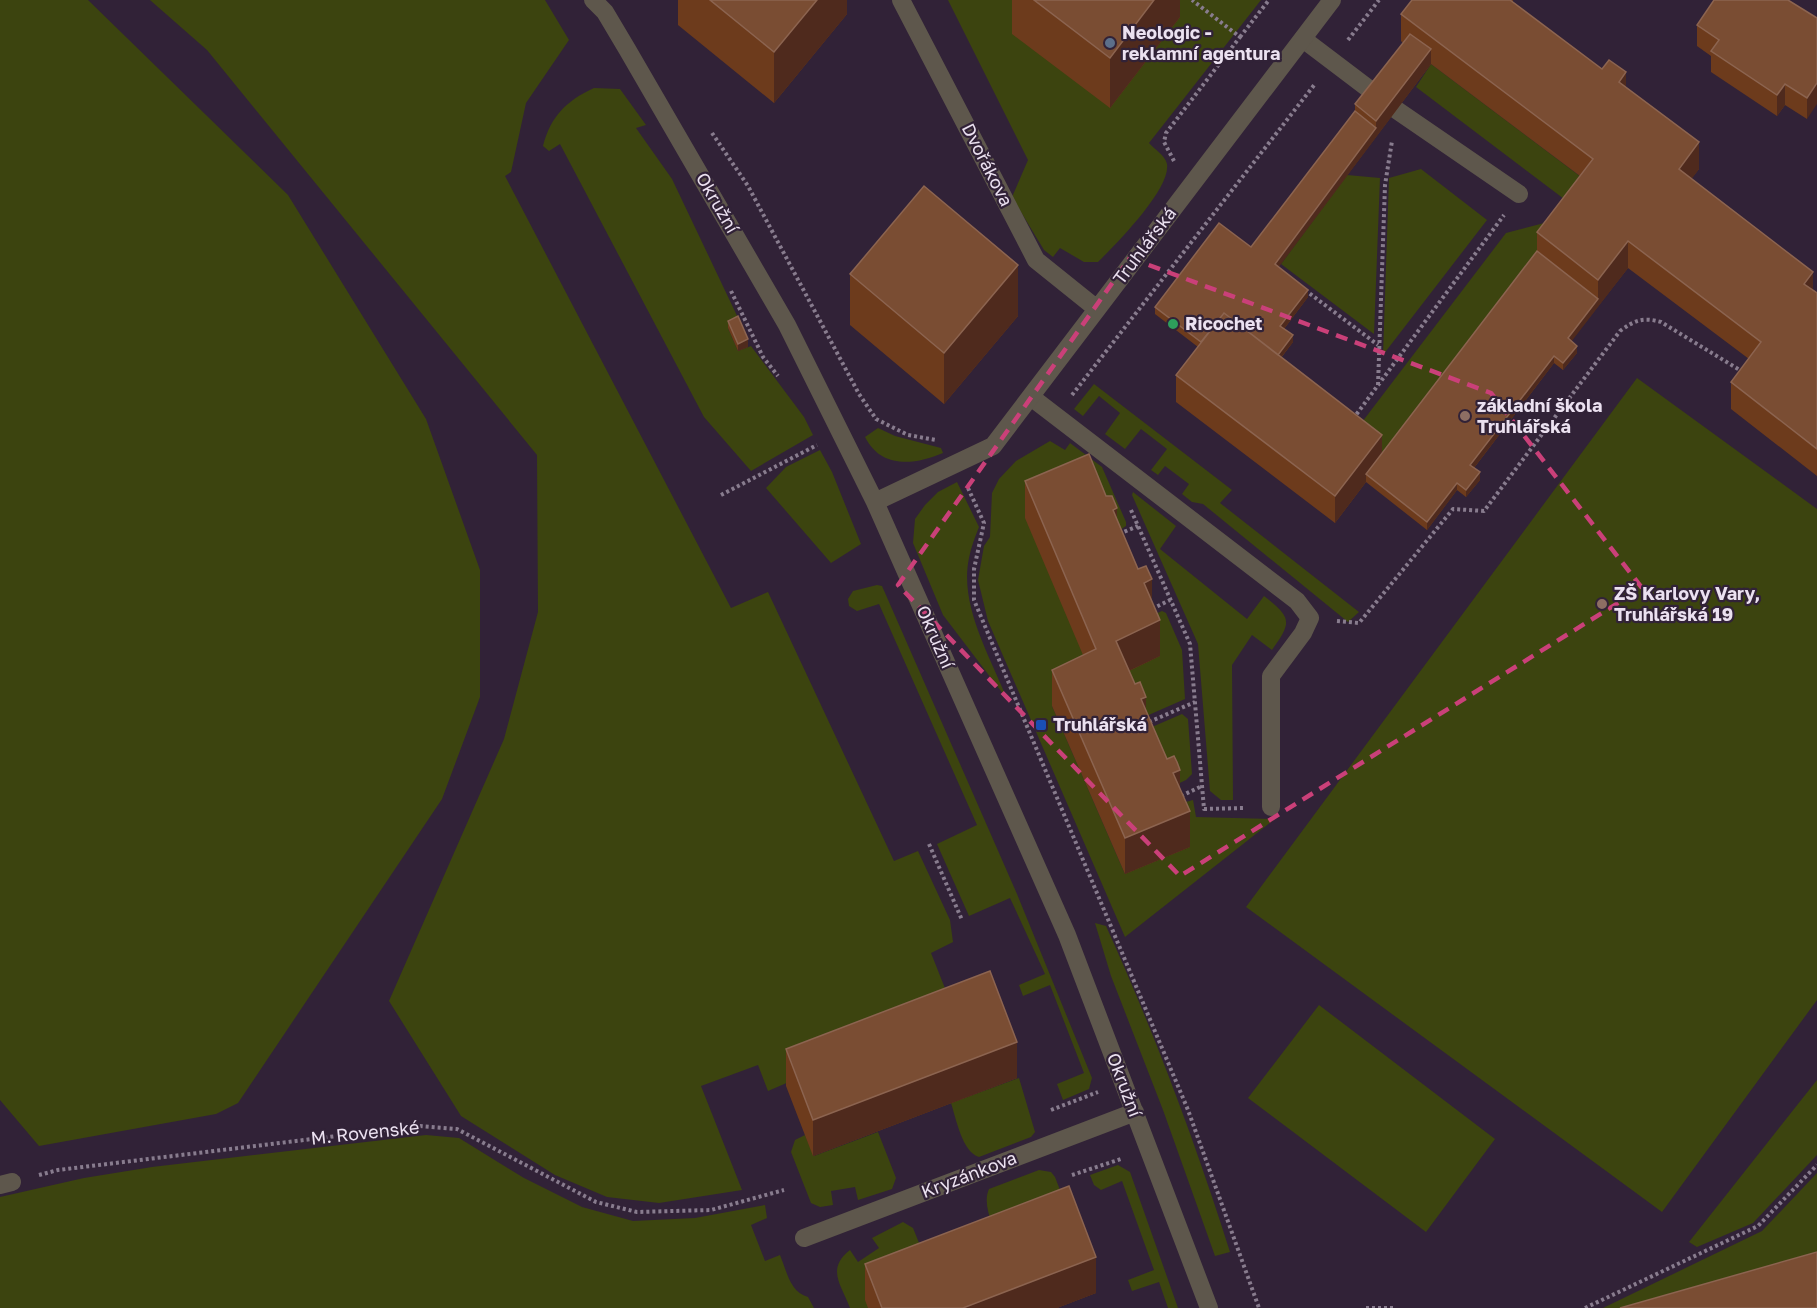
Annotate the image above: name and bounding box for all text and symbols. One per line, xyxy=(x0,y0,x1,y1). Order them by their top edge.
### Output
place label: Neologic - reklamní agentura xyxy=(1122,21,1280,64)
marker: Neologic - reklamní agentura xyxy=(1103,36,1117,50)
street label: Dvořákova xyxy=(958,119,1018,210)
street label: Okružní xyxy=(692,168,745,238)
street label: Truhlářská xyxy=(1108,202,1180,288)
place label: Ricochet xyxy=(1185,312,1263,334)
marker: Ricochet xyxy=(1166,317,1180,331)
place label: základní škola Truhlářská xyxy=(1477,394,1602,437)
marker: základní škola Truhlářská xyxy=(1458,409,1472,423)
place label: ZŠ Karlovy Vary, Truhlářská 19 xyxy=(1614,582,1760,625)
marker: ZŠ Karlovy Vary, Truhlářská 19 xyxy=(1595,597,1609,611)
street label: Okružní xyxy=(912,602,960,673)
place label: Truhlářská xyxy=(1053,713,1147,735)
marker: Truhlářská xyxy=(1034,718,1048,732)
street label: Okružní xyxy=(1103,1050,1148,1121)
street label: M. Rovenské xyxy=(310,1115,420,1149)
street label: Kryzánkova xyxy=(918,1146,1019,1202)

